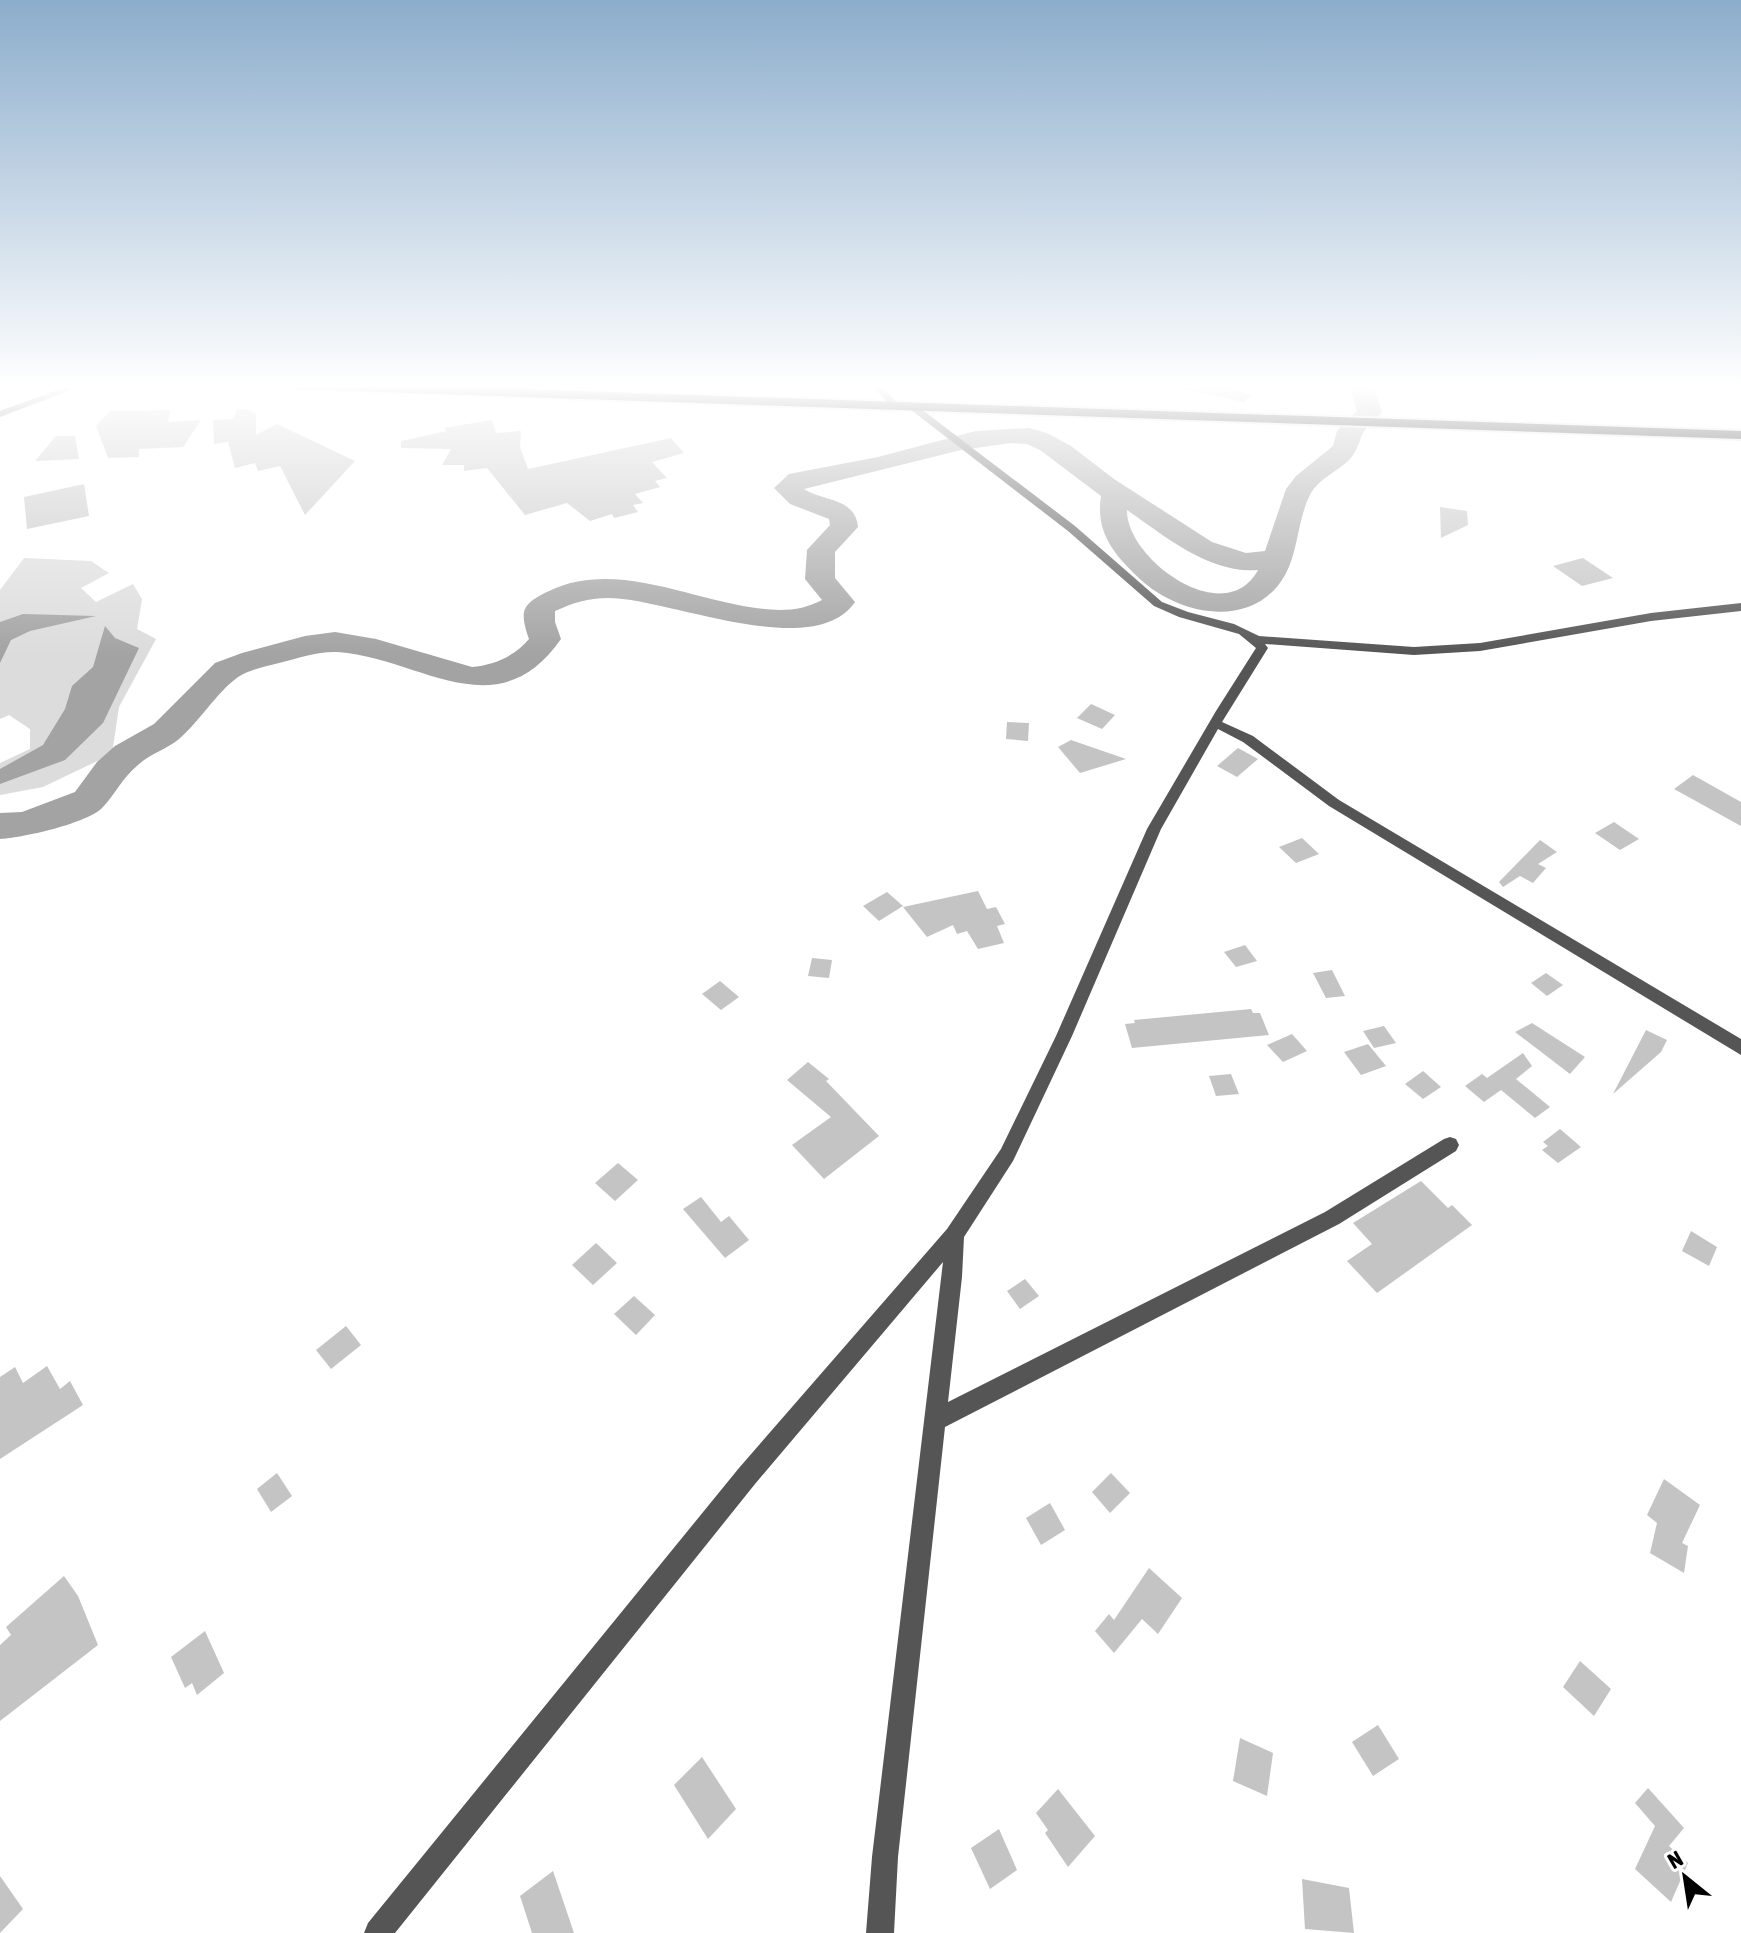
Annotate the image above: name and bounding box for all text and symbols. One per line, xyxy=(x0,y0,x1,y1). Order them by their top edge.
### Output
north arrow xyxy=(1645,1837,1725,1917)
text: N xyxy=(1663,1845,1687,1874)

